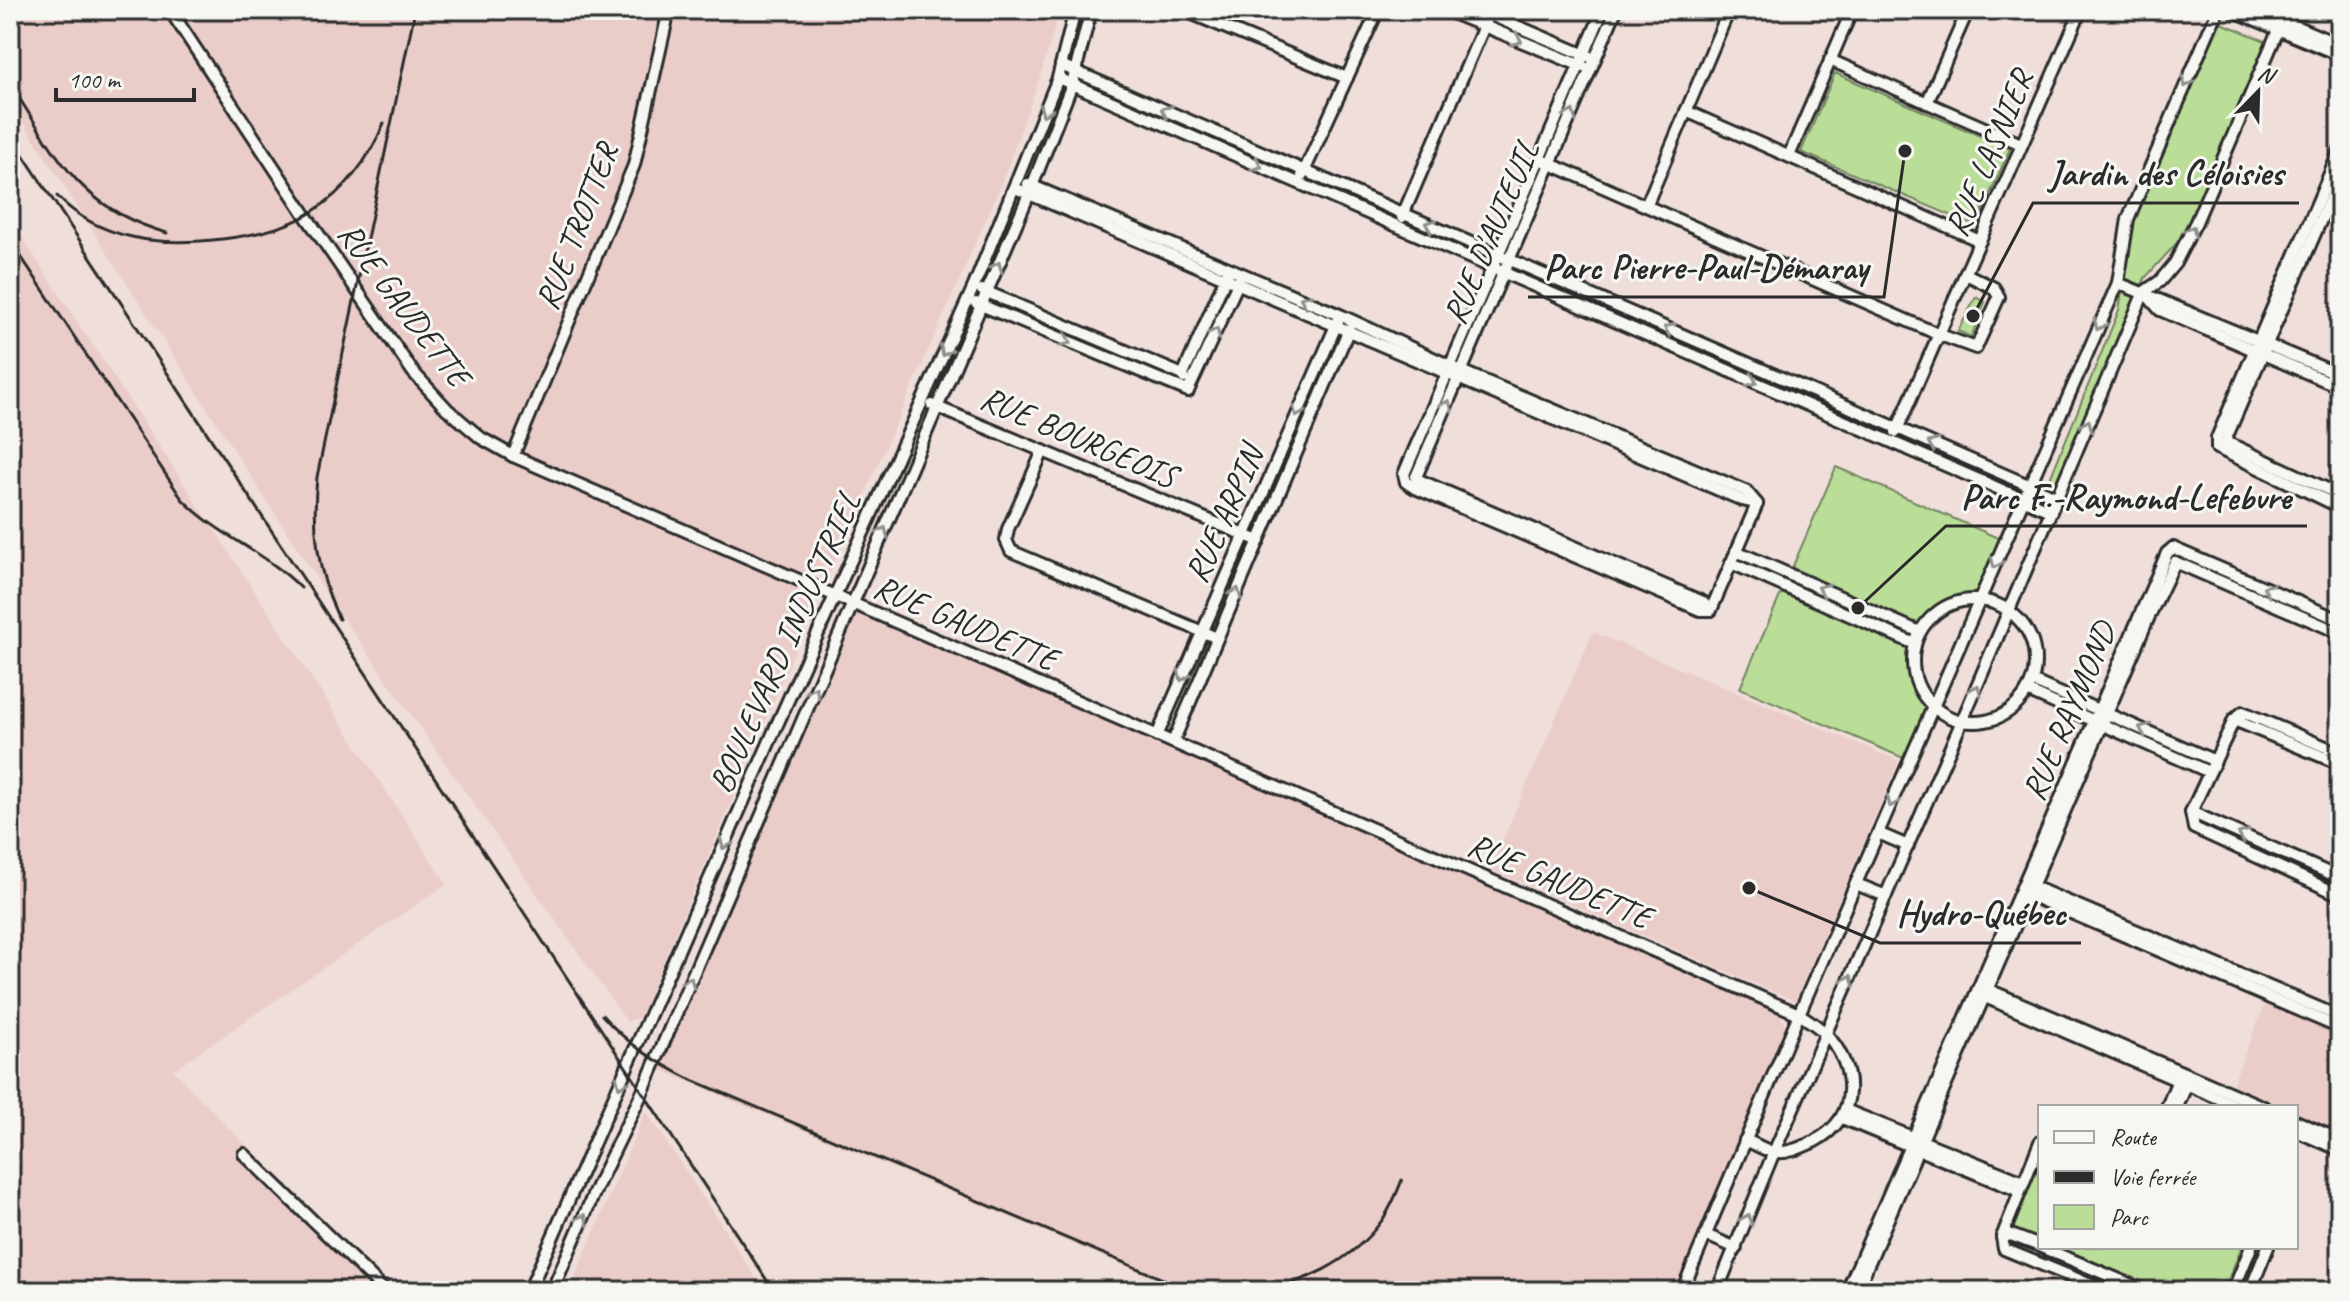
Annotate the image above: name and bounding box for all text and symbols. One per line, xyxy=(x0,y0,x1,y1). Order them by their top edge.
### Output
one-way arrow xyxy=(1509,30,1523,46)
scale bar xyxy=(56,52,194,102)
north arrow xyxy=(2218,52,2298,132)
text: N xyxy=(2254,59,2280,91)
street label: RUE LASNIER xyxy=(1934,61,2044,243)
text: 100 m xyxy=(68,65,122,95)
one-way arrow xyxy=(2181,74,2197,88)
one-way arrow xyxy=(1038,103,1055,117)
one-way arrow xyxy=(1160,104,1174,120)
one-way arrow xyxy=(1562,109,1578,123)
street label: RUE D'AUTEUIL xyxy=(1433,133,1549,330)
street label: RUE TROTTER xyxy=(525,135,629,316)
callout: Jardin des Céloisies xyxy=(2033,143,2299,203)
text: Jardin des Céloisies xyxy=(2046,150,2287,196)
one-way arrow xyxy=(1249,155,1264,171)
street label: RUE GAUDETTE xyxy=(329,213,483,399)
one-way arrow xyxy=(1424,219,1438,235)
one-way arrow xyxy=(2182,225,2197,240)
callout: Parc Pierre-Paul-Démaray xyxy=(1528,237,1884,297)
text: Parc Pierre-Paul-Démaray xyxy=(1544,244,1872,290)
one-way arrow xyxy=(988,261,1004,276)
one-way arrow xyxy=(1298,294,1313,310)
one-way arrow xyxy=(2093,317,2109,331)
one-way arrow xyxy=(1663,322,1677,338)
one-way arrow xyxy=(1205,326,1221,341)
one-way arrow xyxy=(1057,331,1072,347)
one-way arrow xyxy=(939,343,955,358)
one-way arrow xyxy=(1744,371,1759,387)
street label: RUE BOURGEOIS xyxy=(974,376,1187,499)
one-way arrow xyxy=(1437,399,1453,413)
one-way arrow xyxy=(1291,404,1307,418)
one-way arrow xyxy=(2077,419,2093,433)
street label: RUE ARPIN xyxy=(1174,434,1275,589)
one-way arrow xyxy=(1927,437,1941,453)
callout: Parc F.-Raymond-Lefebvre xyxy=(1946,466,2307,526)
text: Parc F.-Raymond-Lefebvre xyxy=(1961,474,2294,520)
street label: BOULEVARD INDUSTRIEL xyxy=(699,485,870,799)
one-way arrow xyxy=(874,526,890,540)
one-way arrow xyxy=(1989,555,2005,569)
street label: RUE GAUDETTE xyxy=(868,565,1068,682)
one-way arrow xyxy=(1817,583,1831,599)
one-way arrow xyxy=(2262,583,2276,599)
one-way arrow xyxy=(1227,587,1243,602)
street label: RUE RAYMOND xyxy=(2012,613,2127,807)
one-way arrow xyxy=(1177,668,1193,683)
one-way arrow xyxy=(1966,684,1982,698)
one-way arrow xyxy=(805,686,821,700)
one-way arrow xyxy=(2138,723,2152,739)
one-way arrow xyxy=(1885,793,1901,808)
street label: RUE GAUDETTE xyxy=(1462,823,1662,940)
one-way arrow xyxy=(2237,829,2251,845)
one-way arrow xyxy=(719,836,735,851)
callout: Hydro-Québec xyxy=(1880,883,2081,943)
text: Hydro-Québec xyxy=(1896,890,2068,936)
one-way arrow xyxy=(1839,974,1855,988)
one-way arrow xyxy=(679,976,695,990)
one-way arrow xyxy=(615,1075,631,1089)
legend xyxy=(2038,1105,2298,1249)
text: Route xyxy=(2110,1122,2158,1152)
text: Voie ferrée xyxy=(2110,1162,2197,1192)
text: Parc xyxy=(2110,1202,2149,1232)
one-way arrow xyxy=(573,1213,589,1228)
one-way arrow xyxy=(1737,1213,1754,1227)

